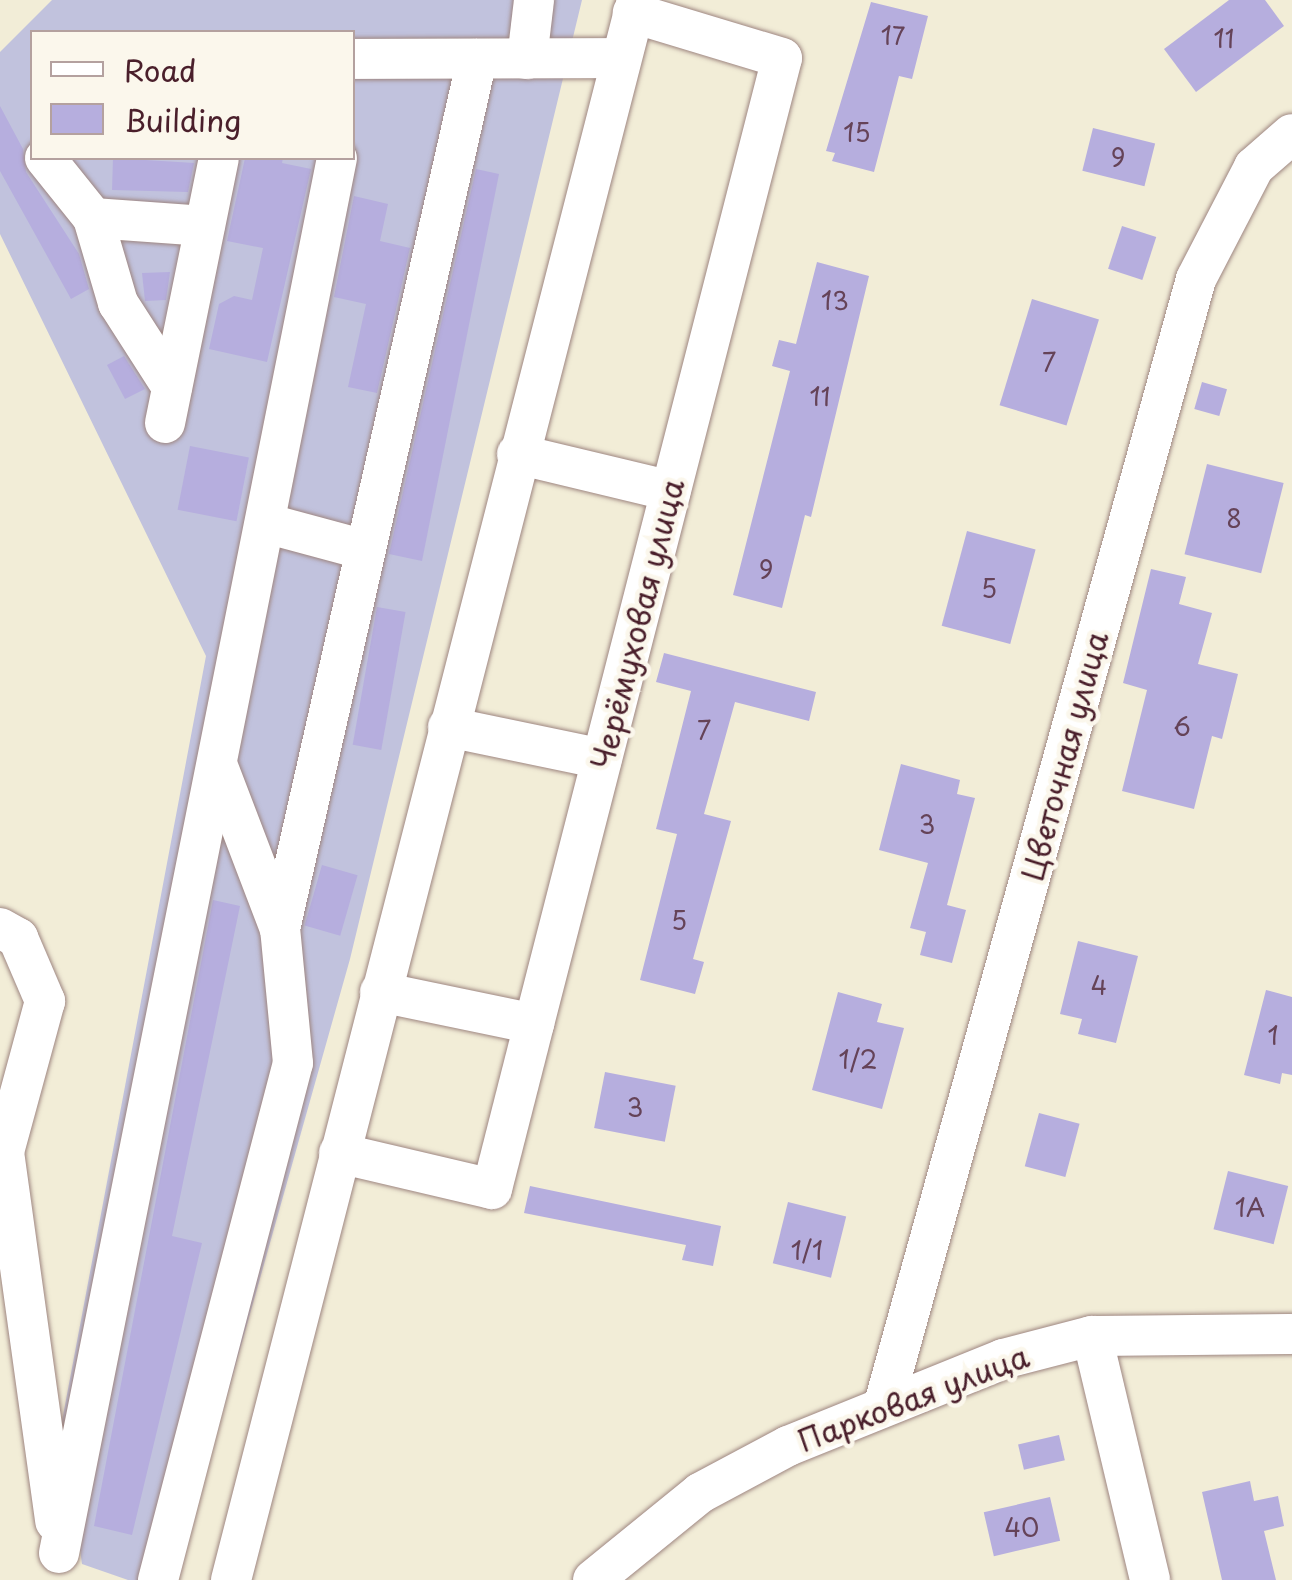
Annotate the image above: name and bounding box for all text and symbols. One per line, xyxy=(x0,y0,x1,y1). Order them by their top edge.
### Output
house number: 17 xyxy=(881,20,905,50)
house number: 11 xyxy=(1214,23,1234,53)
legend xyxy=(30,30,355,160)
text: Road xyxy=(124,47,197,92)
text: Building xyxy=(124,97,241,142)
house number: 15 xyxy=(843,117,871,147)
house number: 9 xyxy=(1111,142,1125,172)
house number: 13 xyxy=(821,285,849,315)
house number: 7 xyxy=(1042,347,1056,377)
house number: 11 xyxy=(810,381,830,411)
street label: Черёмуховая улица xyxy=(583,475,691,773)
house number: 8 xyxy=(1226,503,1242,533)
house number: 9 xyxy=(759,554,773,584)
house number: 5 xyxy=(981,573,997,603)
street label: Цветочная улица xyxy=(1013,627,1115,885)
house number: 6 xyxy=(1173,711,1191,741)
house number: 7 xyxy=(697,715,711,745)
house number: 3 xyxy=(919,809,935,839)
house number: 5 xyxy=(671,905,687,935)
house number: 4 xyxy=(1091,970,1107,1000)
house number: 1 xyxy=(1267,1020,1279,1050)
house number: 1/2 xyxy=(839,1044,877,1074)
house number: 3 xyxy=(627,1092,643,1122)
house number: 1А xyxy=(1235,1192,1265,1222)
house number: 1/1 xyxy=(791,1235,823,1265)
street label: Парковая улица xyxy=(792,1337,1034,1459)
house number: 40 xyxy=(1005,1512,1039,1542)

